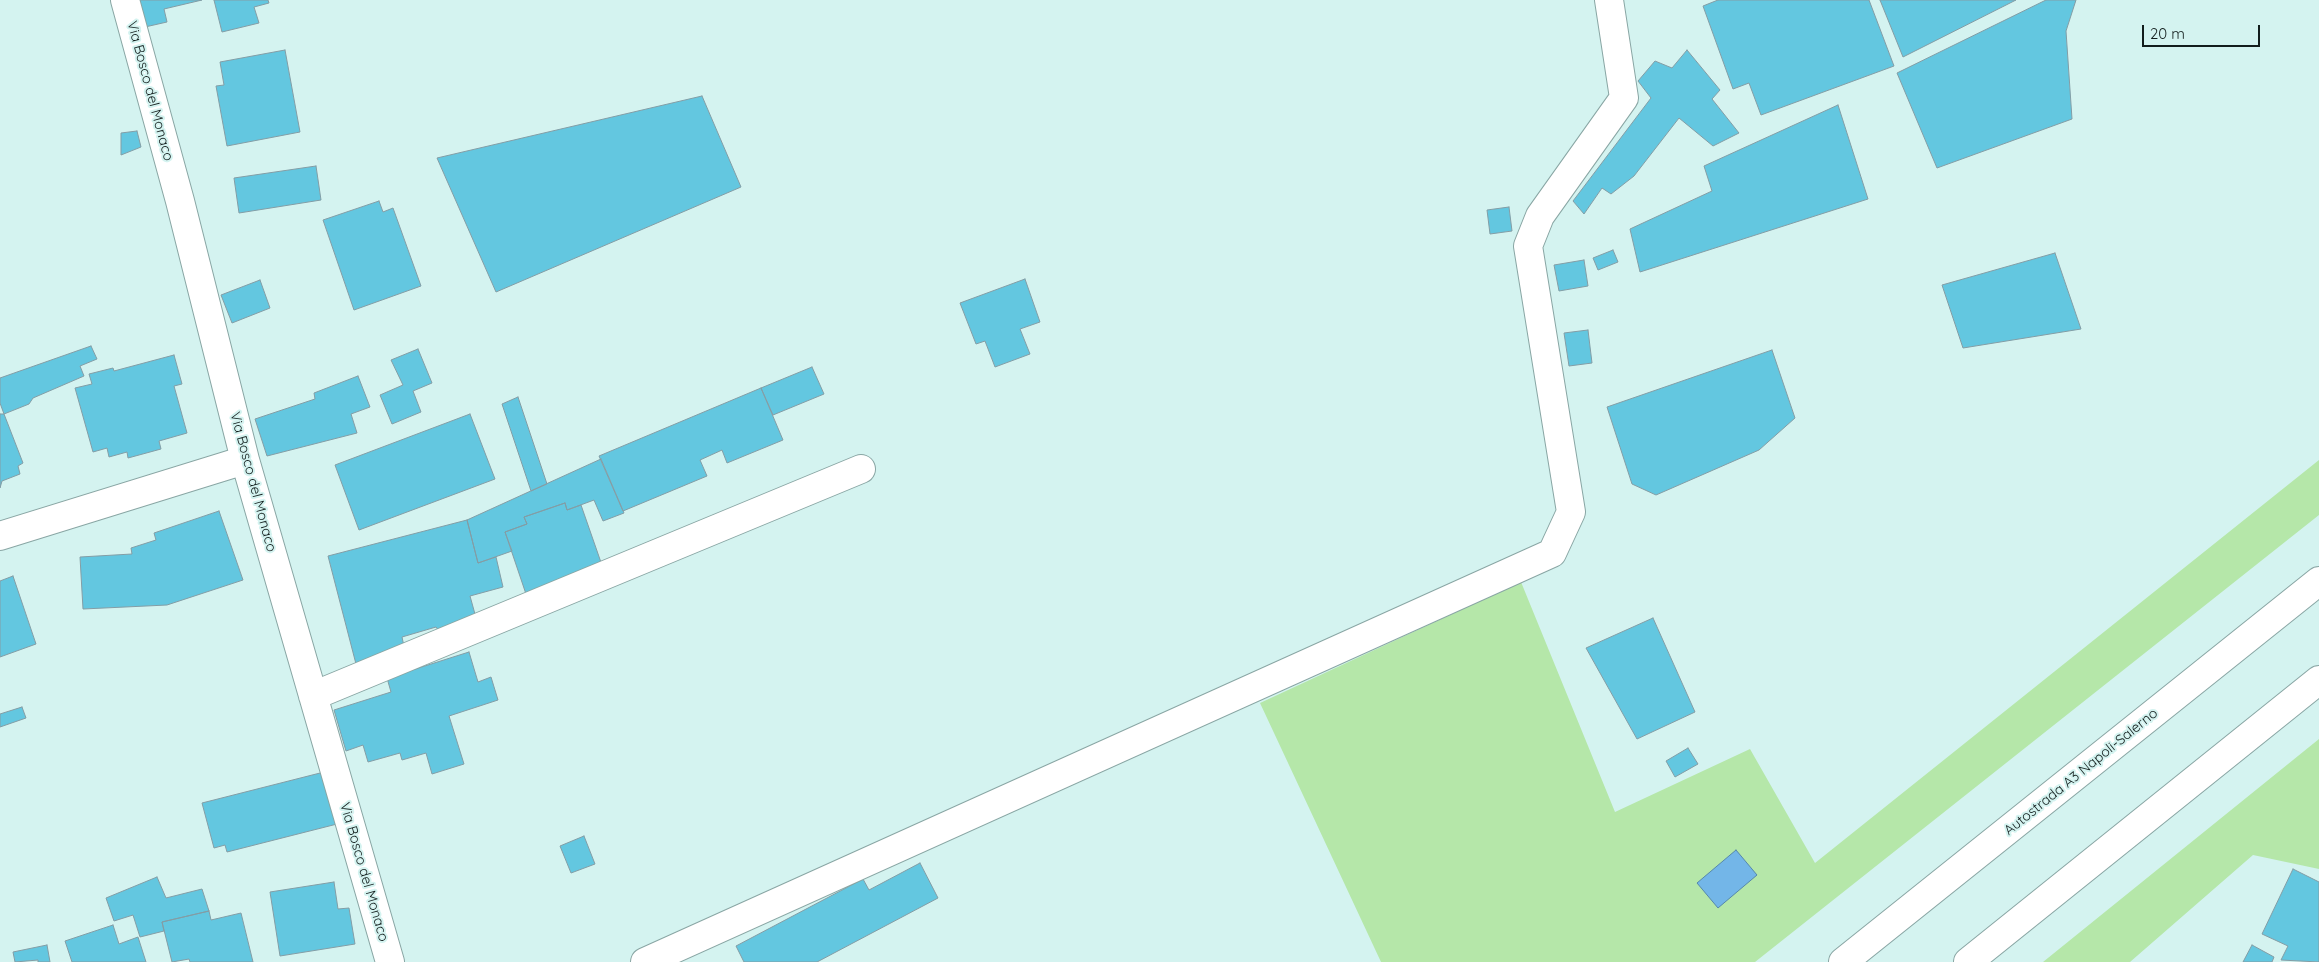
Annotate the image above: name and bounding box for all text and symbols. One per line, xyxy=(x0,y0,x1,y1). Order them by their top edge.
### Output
scale bar xyxy=(2144,15,2262,47)
street label: Via Bosco del Monaco xyxy=(123,19,177,163)
text: 20 m xyxy=(2150,24,2185,43)
street label: Via Bosco del Monaco xyxy=(226,410,280,554)
street label: Autostrada A3 Napoli-Salerno xyxy=(2001,705,2161,839)
street label: Via Bosco del Monaco xyxy=(336,800,392,944)

